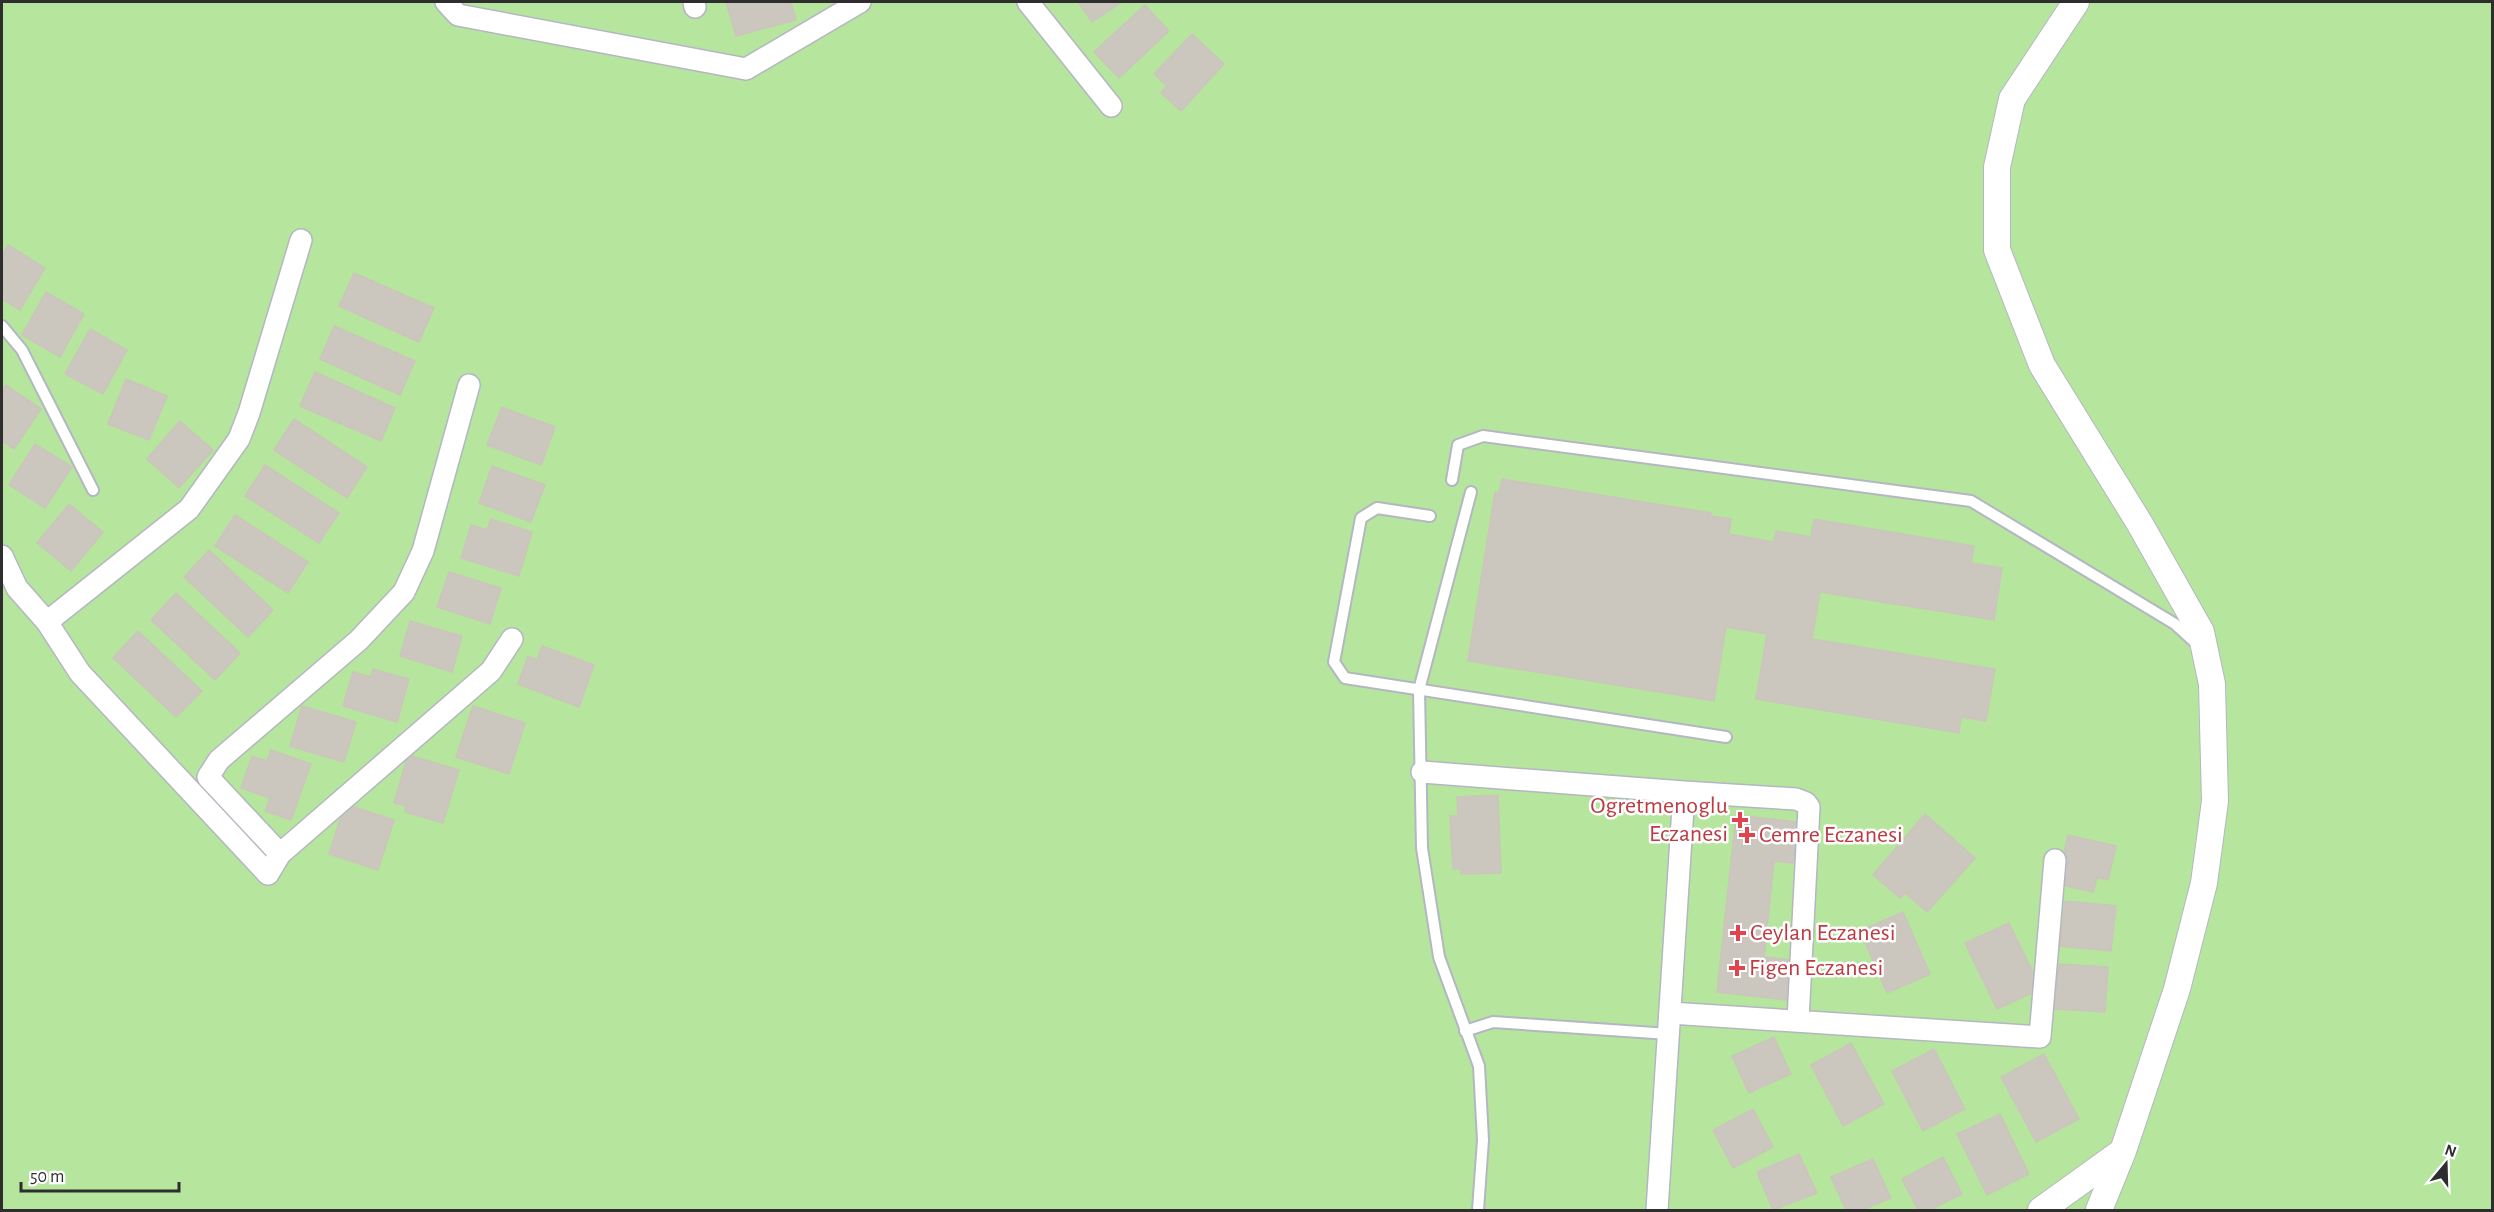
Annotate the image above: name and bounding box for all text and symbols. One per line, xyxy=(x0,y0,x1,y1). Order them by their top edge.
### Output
place label: Ogretmenoglu Eczanesi xyxy=(1590,794,1728,846)
marker: Ogretmenoglu Eczanesi xyxy=(1733,813,1747,827)
place label: Cemre Eczanesi xyxy=(1759,823,1903,847)
marker: Cemre Eczanesi xyxy=(1740,828,1754,842)
place label: Ceylan Eczanesi xyxy=(1750,921,1896,945)
marker: Ceylan Eczanesi xyxy=(1731,926,1745,940)
place label: Figen Eczanesi xyxy=(1749,956,1883,980)
marker: Figen Eczanesi xyxy=(1730,961,1744,975)
north arrow xyxy=(2416,1134,2476,1194)
text: N xyxy=(2443,1141,2458,1160)
scale bar xyxy=(21,1155,178,1193)
text: 50 m xyxy=(30,1168,64,1186)

